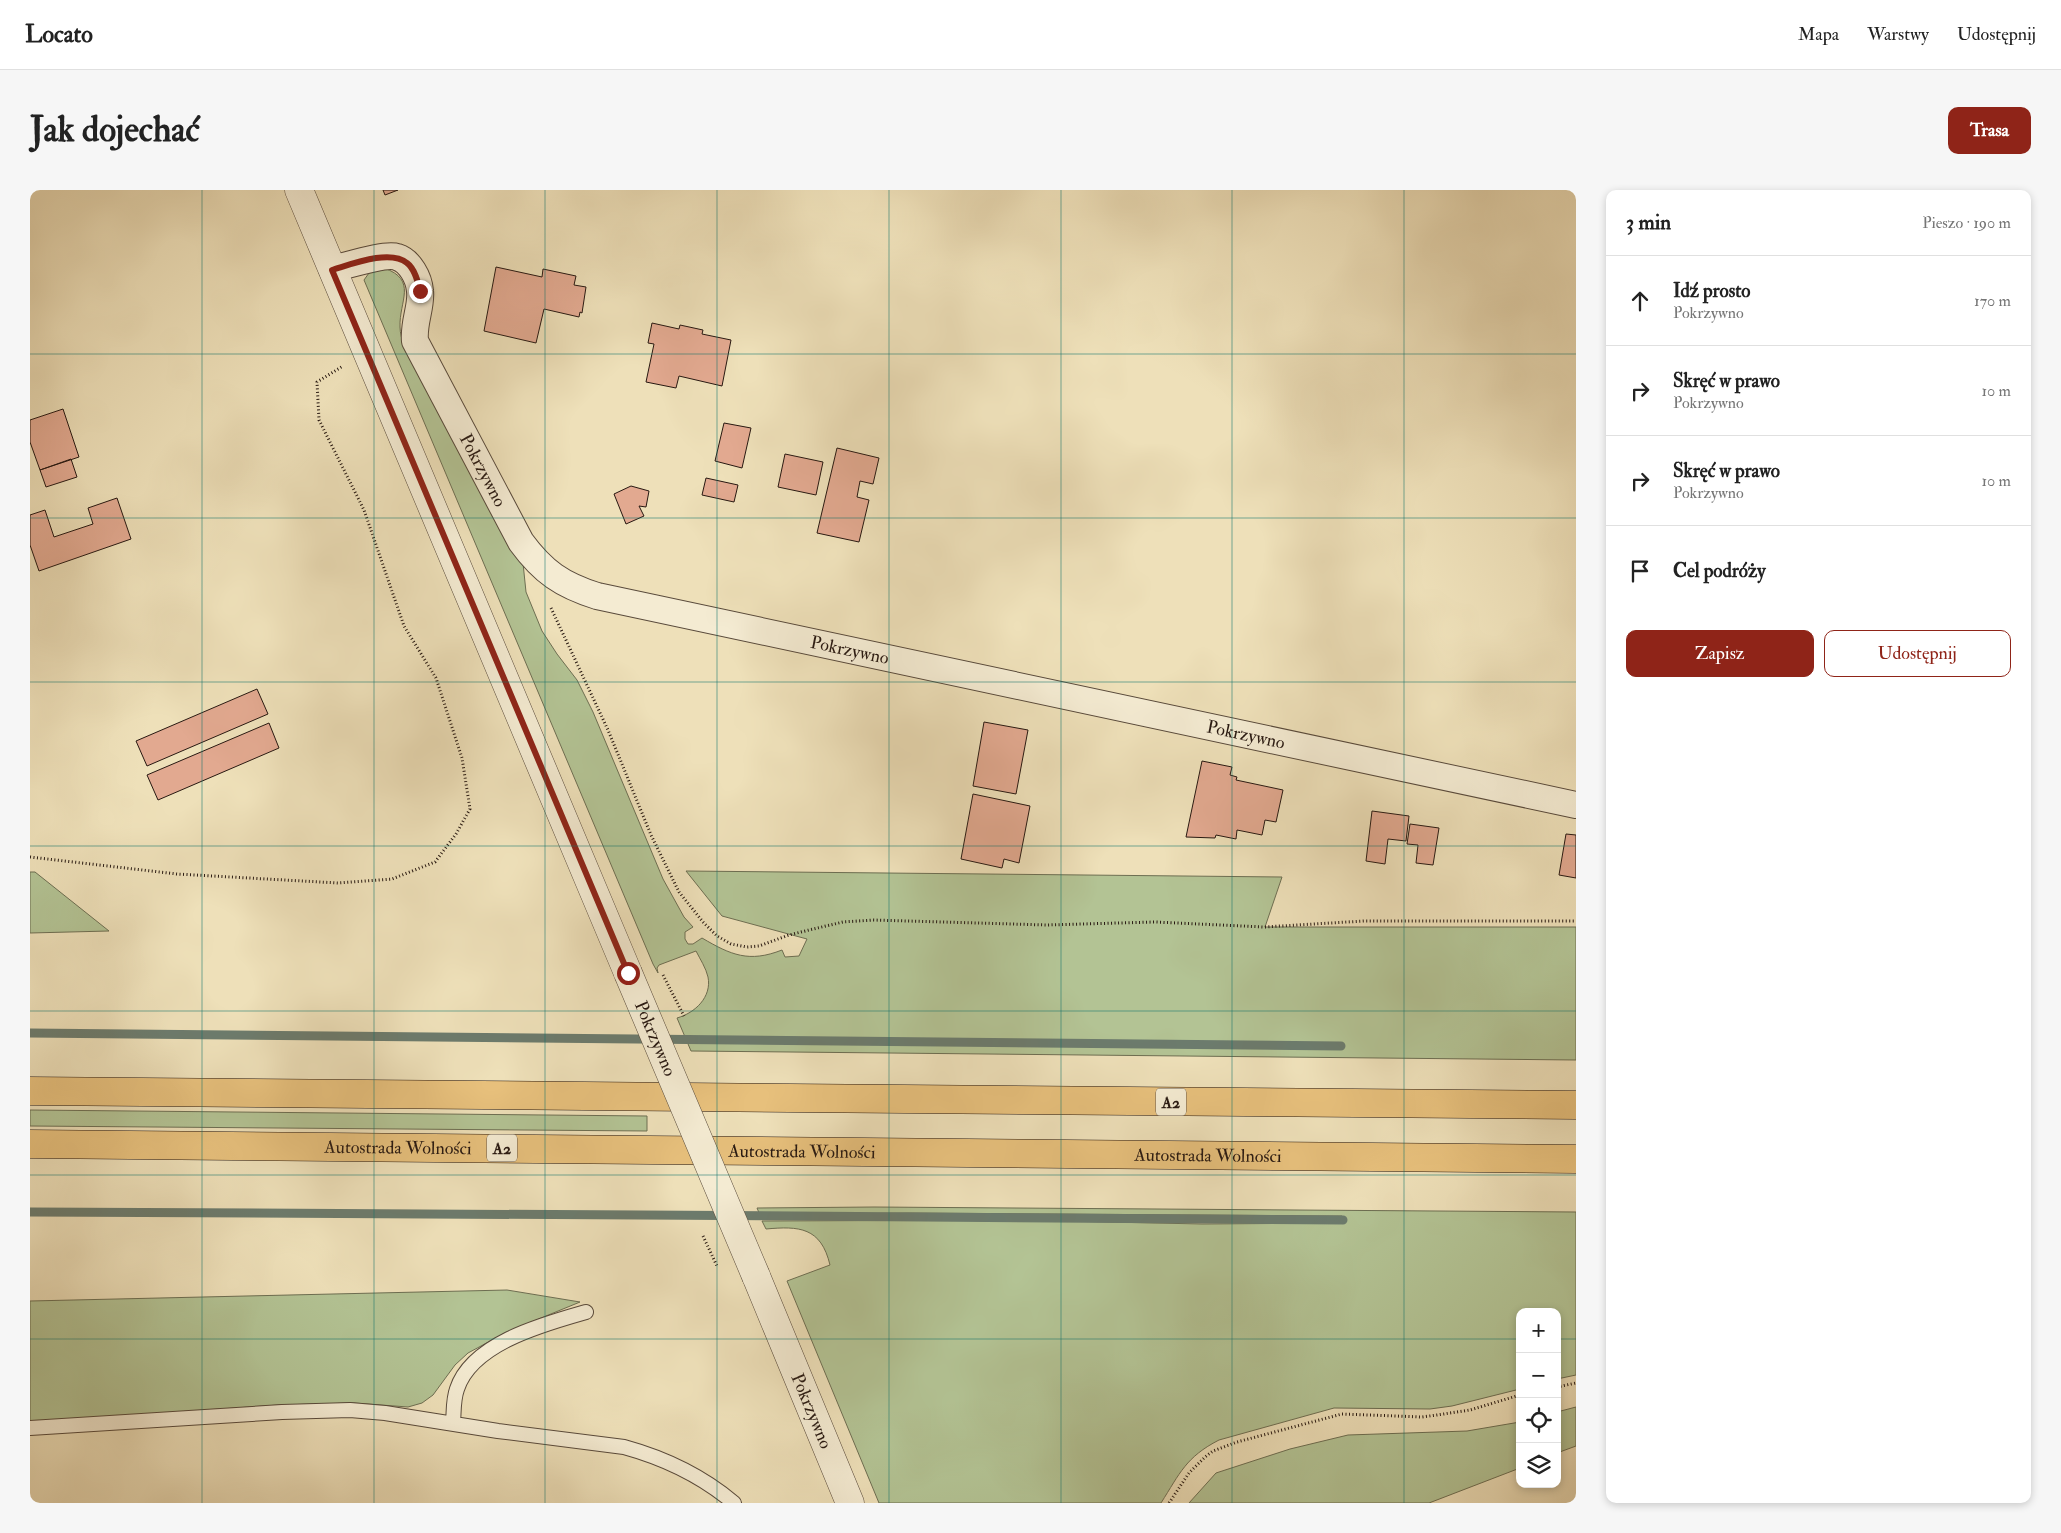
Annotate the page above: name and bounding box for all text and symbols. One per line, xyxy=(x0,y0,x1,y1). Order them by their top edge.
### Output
text: Locato xyxy=(25,19,93,50)
text: Mapa xyxy=(1798,23,1839,46)
text: Warstwy xyxy=(1867,23,1929,46)
text: Udostępnij xyxy=(1957,23,2036,46)
button: Trasa xyxy=(1948,107,2031,154)
text: Jak dojechać xyxy=(30,108,200,152)
text: 3 min xyxy=(1626,209,1671,236)
text: Pieszo · 190 m xyxy=(1922,213,2011,233)
text: Idź prosto xyxy=(1673,279,1750,303)
route end xyxy=(409,280,432,303)
icon: ahead xyxy=(1626,287,1654,315)
text: 170 m xyxy=(1974,291,2011,311)
text: Pokrzywno xyxy=(1673,303,1744,323)
text: Skręć w prawo xyxy=(1673,369,1780,393)
icon: right xyxy=(1626,377,1654,405)
text: 10 m xyxy=(1981,381,2011,401)
text: Pokrzywno xyxy=(1673,393,1744,413)
street label: Pokrzywno xyxy=(454,430,512,511)
text: Skręć w prawo xyxy=(1673,459,1780,483)
icon: right xyxy=(1626,467,1654,495)
text: 10 m xyxy=(1981,471,2011,491)
text: Pokrzywno xyxy=(1673,483,1744,503)
icon: arrive xyxy=(1626,557,1654,585)
text: Cel podróży xyxy=(1673,559,1766,583)
button: Zapisz xyxy=(1626,630,1814,677)
button: Udostępnij xyxy=(1824,630,2011,677)
street label: Pokrzywno xyxy=(808,631,891,670)
street label: Pokrzywno xyxy=(1204,715,1287,755)
route start xyxy=(617,962,640,985)
street label: Pokrzywno xyxy=(629,997,681,1080)
road number: A2 xyxy=(1156,1089,1186,1116)
road number: A2 xyxy=(487,1134,517,1161)
street label: Autostrada Wolności xyxy=(323,1136,472,1160)
street label: Autostrada Wolności xyxy=(727,1140,876,1164)
street label: Autostrada Wolności xyxy=(1133,1144,1282,1168)
map controls xyxy=(1516,1308,1561,1488)
button: + xyxy=(1516,1308,1561,1353)
button: − xyxy=(1516,1353,1561,1398)
street label: Pokrzywno xyxy=(786,1370,837,1453)
button: locate xyxy=(1516,1398,1561,1443)
button: layers xyxy=(1516,1443,1561,1488)

